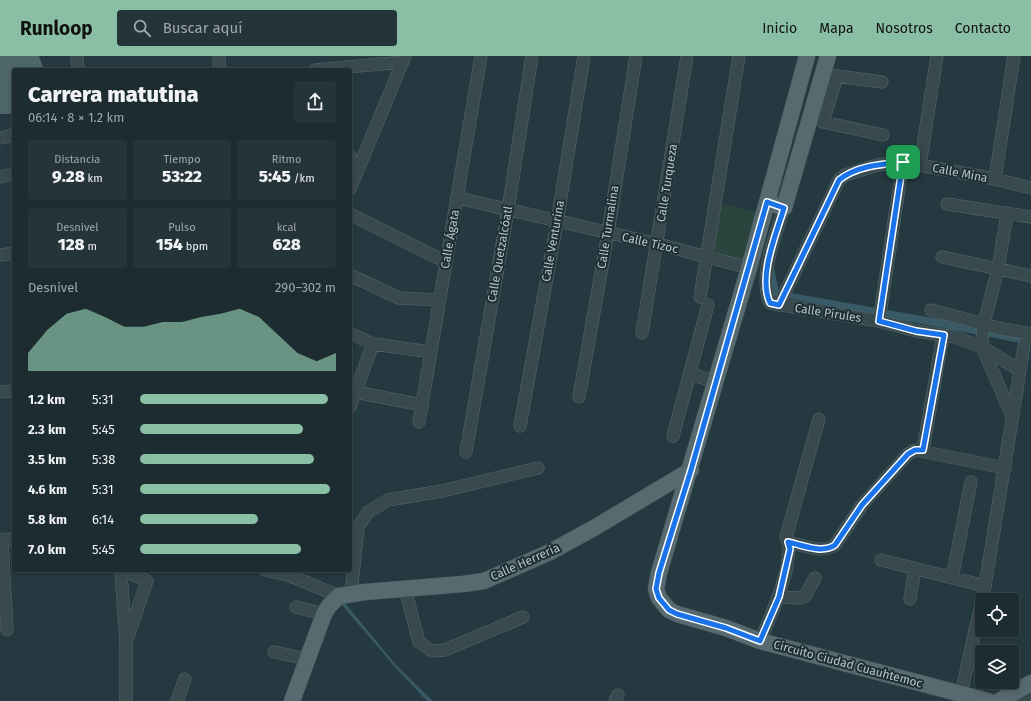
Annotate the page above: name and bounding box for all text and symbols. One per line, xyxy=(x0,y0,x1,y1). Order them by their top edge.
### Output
search box xyxy=(117,10,397,46)
text: Runloop xyxy=(20,17,93,40)
icon: search xyxy=(131,17,153,39)
text: Buscar aquí xyxy=(163,19,243,37)
text: Inicio xyxy=(762,20,797,37)
text: Mapa xyxy=(819,20,854,37)
text: Nosotros xyxy=(876,20,933,37)
text: Contacto xyxy=(955,20,1011,37)
text: Carrera matutina xyxy=(28,81,199,108)
button: share xyxy=(294,81,336,123)
text: 06:14 · 8 × 1.2 km xyxy=(28,110,124,125)
street label: Calle Turqueza xyxy=(654,143,680,223)
pin xyxy=(886,145,920,179)
icon: arrive xyxy=(892,151,914,173)
text: Distancia xyxy=(54,153,100,166)
text: Tiempo xyxy=(163,153,201,166)
text: Ritmo xyxy=(272,153,301,166)
street label: Calle Mina xyxy=(931,161,989,185)
text: 9.28 xyxy=(52,166,85,187)
text: 53:22 xyxy=(162,166,202,187)
text: 5:45 xyxy=(259,166,291,187)
text: km xyxy=(85,172,103,185)
text: /km xyxy=(291,172,315,185)
street label: Calle Turmalina xyxy=(595,184,621,270)
street label: Calle Venturina xyxy=(539,199,567,283)
street label: Calle Quetzalcóatl xyxy=(485,204,515,303)
street label: Calle Ágata xyxy=(437,208,462,270)
text: Desnivel xyxy=(56,221,99,234)
text: Pulso xyxy=(168,221,196,234)
text: kcal xyxy=(277,221,297,234)
street label: Calle Tizoc xyxy=(621,230,680,256)
text: 128 xyxy=(58,234,85,255)
text: 154 xyxy=(156,234,183,255)
text: 628 xyxy=(272,234,301,255)
text: m xyxy=(85,240,97,253)
text: bpm xyxy=(183,240,208,253)
text: Desnivel xyxy=(28,280,78,295)
text: 290–302 m xyxy=(275,280,336,295)
street label: Calle Pirules xyxy=(794,301,863,325)
text: 1.2 km xyxy=(28,392,65,407)
text: 5:31 xyxy=(92,392,114,407)
text: 2.3 km xyxy=(28,422,66,437)
text: 5:45 xyxy=(92,422,115,437)
text: 3.5 km xyxy=(28,452,66,467)
text: 5:38 xyxy=(92,452,115,467)
text: 4.6 km xyxy=(28,482,67,497)
text: 5:31 xyxy=(92,482,114,497)
text: 5.8 km xyxy=(28,512,67,527)
text: 6:14 xyxy=(92,512,114,527)
street label: Calle Herrería xyxy=(488,540,562,584)
text: 7.0 km xyxy=(28,542,66,557)
text: 5:45 xyxy=(92,542,115,557)
map controls xyxy=(975,593,1019,689)
button: locate xyxy=(975,593,1019,637)
street label: Circuito Ciudad Cuauhtemoc xyxy=(772,637,924,691)
button: layers xyxy=(975,645,1019,689)

